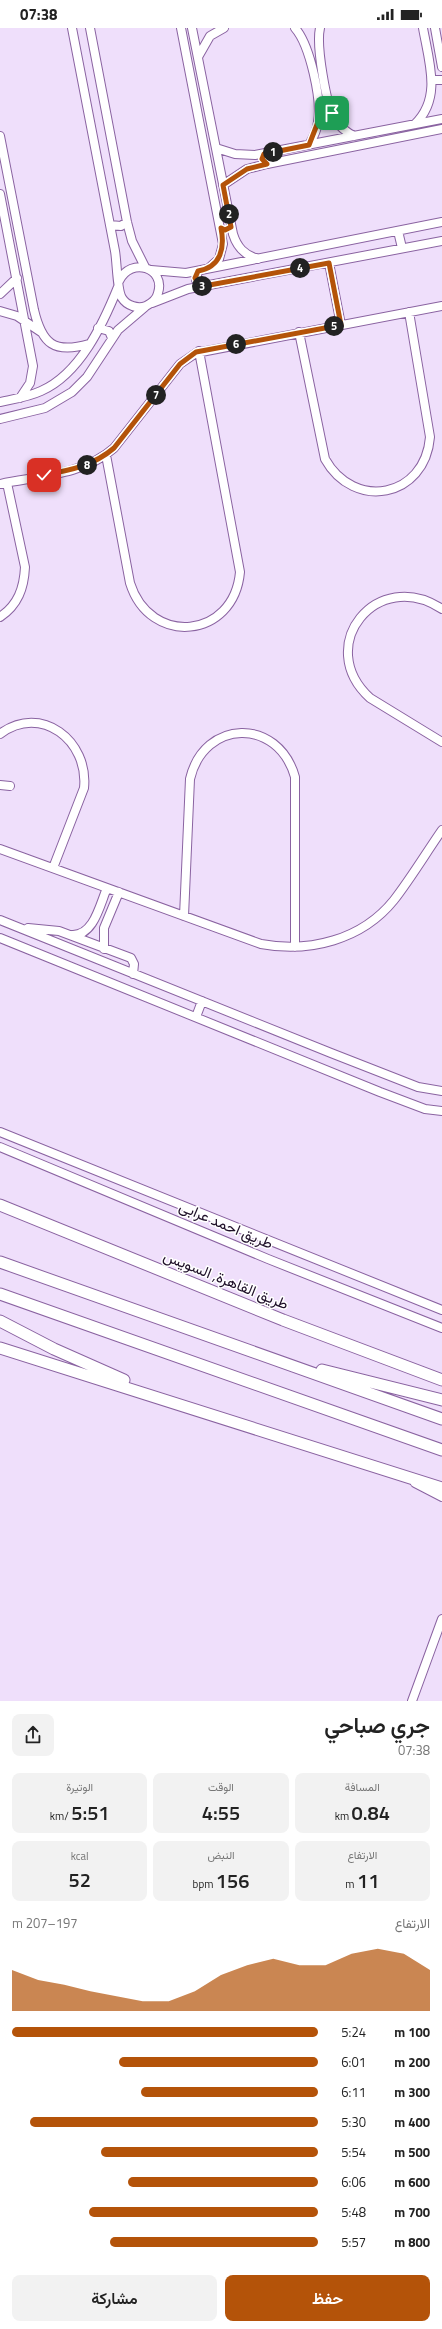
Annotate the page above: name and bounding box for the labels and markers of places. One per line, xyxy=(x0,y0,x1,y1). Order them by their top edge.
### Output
pin xyxy=(315,96,349,130)
pin: 1 xyxy=(263,142,283,162)
pin: 2 xyxy=(219,204,239,224)
pin: 4 xyxy=(290,258,310,278)
pin: 3 xyxy=(192,276,212,296)
pin: 5 xyxy=(324,316,344,336)
pin: 6 xyxy=(226,334,246,354)
pin: 7 xyxy=(146,385,166,405)
pin: 8 xyxy=(77,455,97,475)
pin xyxy=(27,458,61,492)

